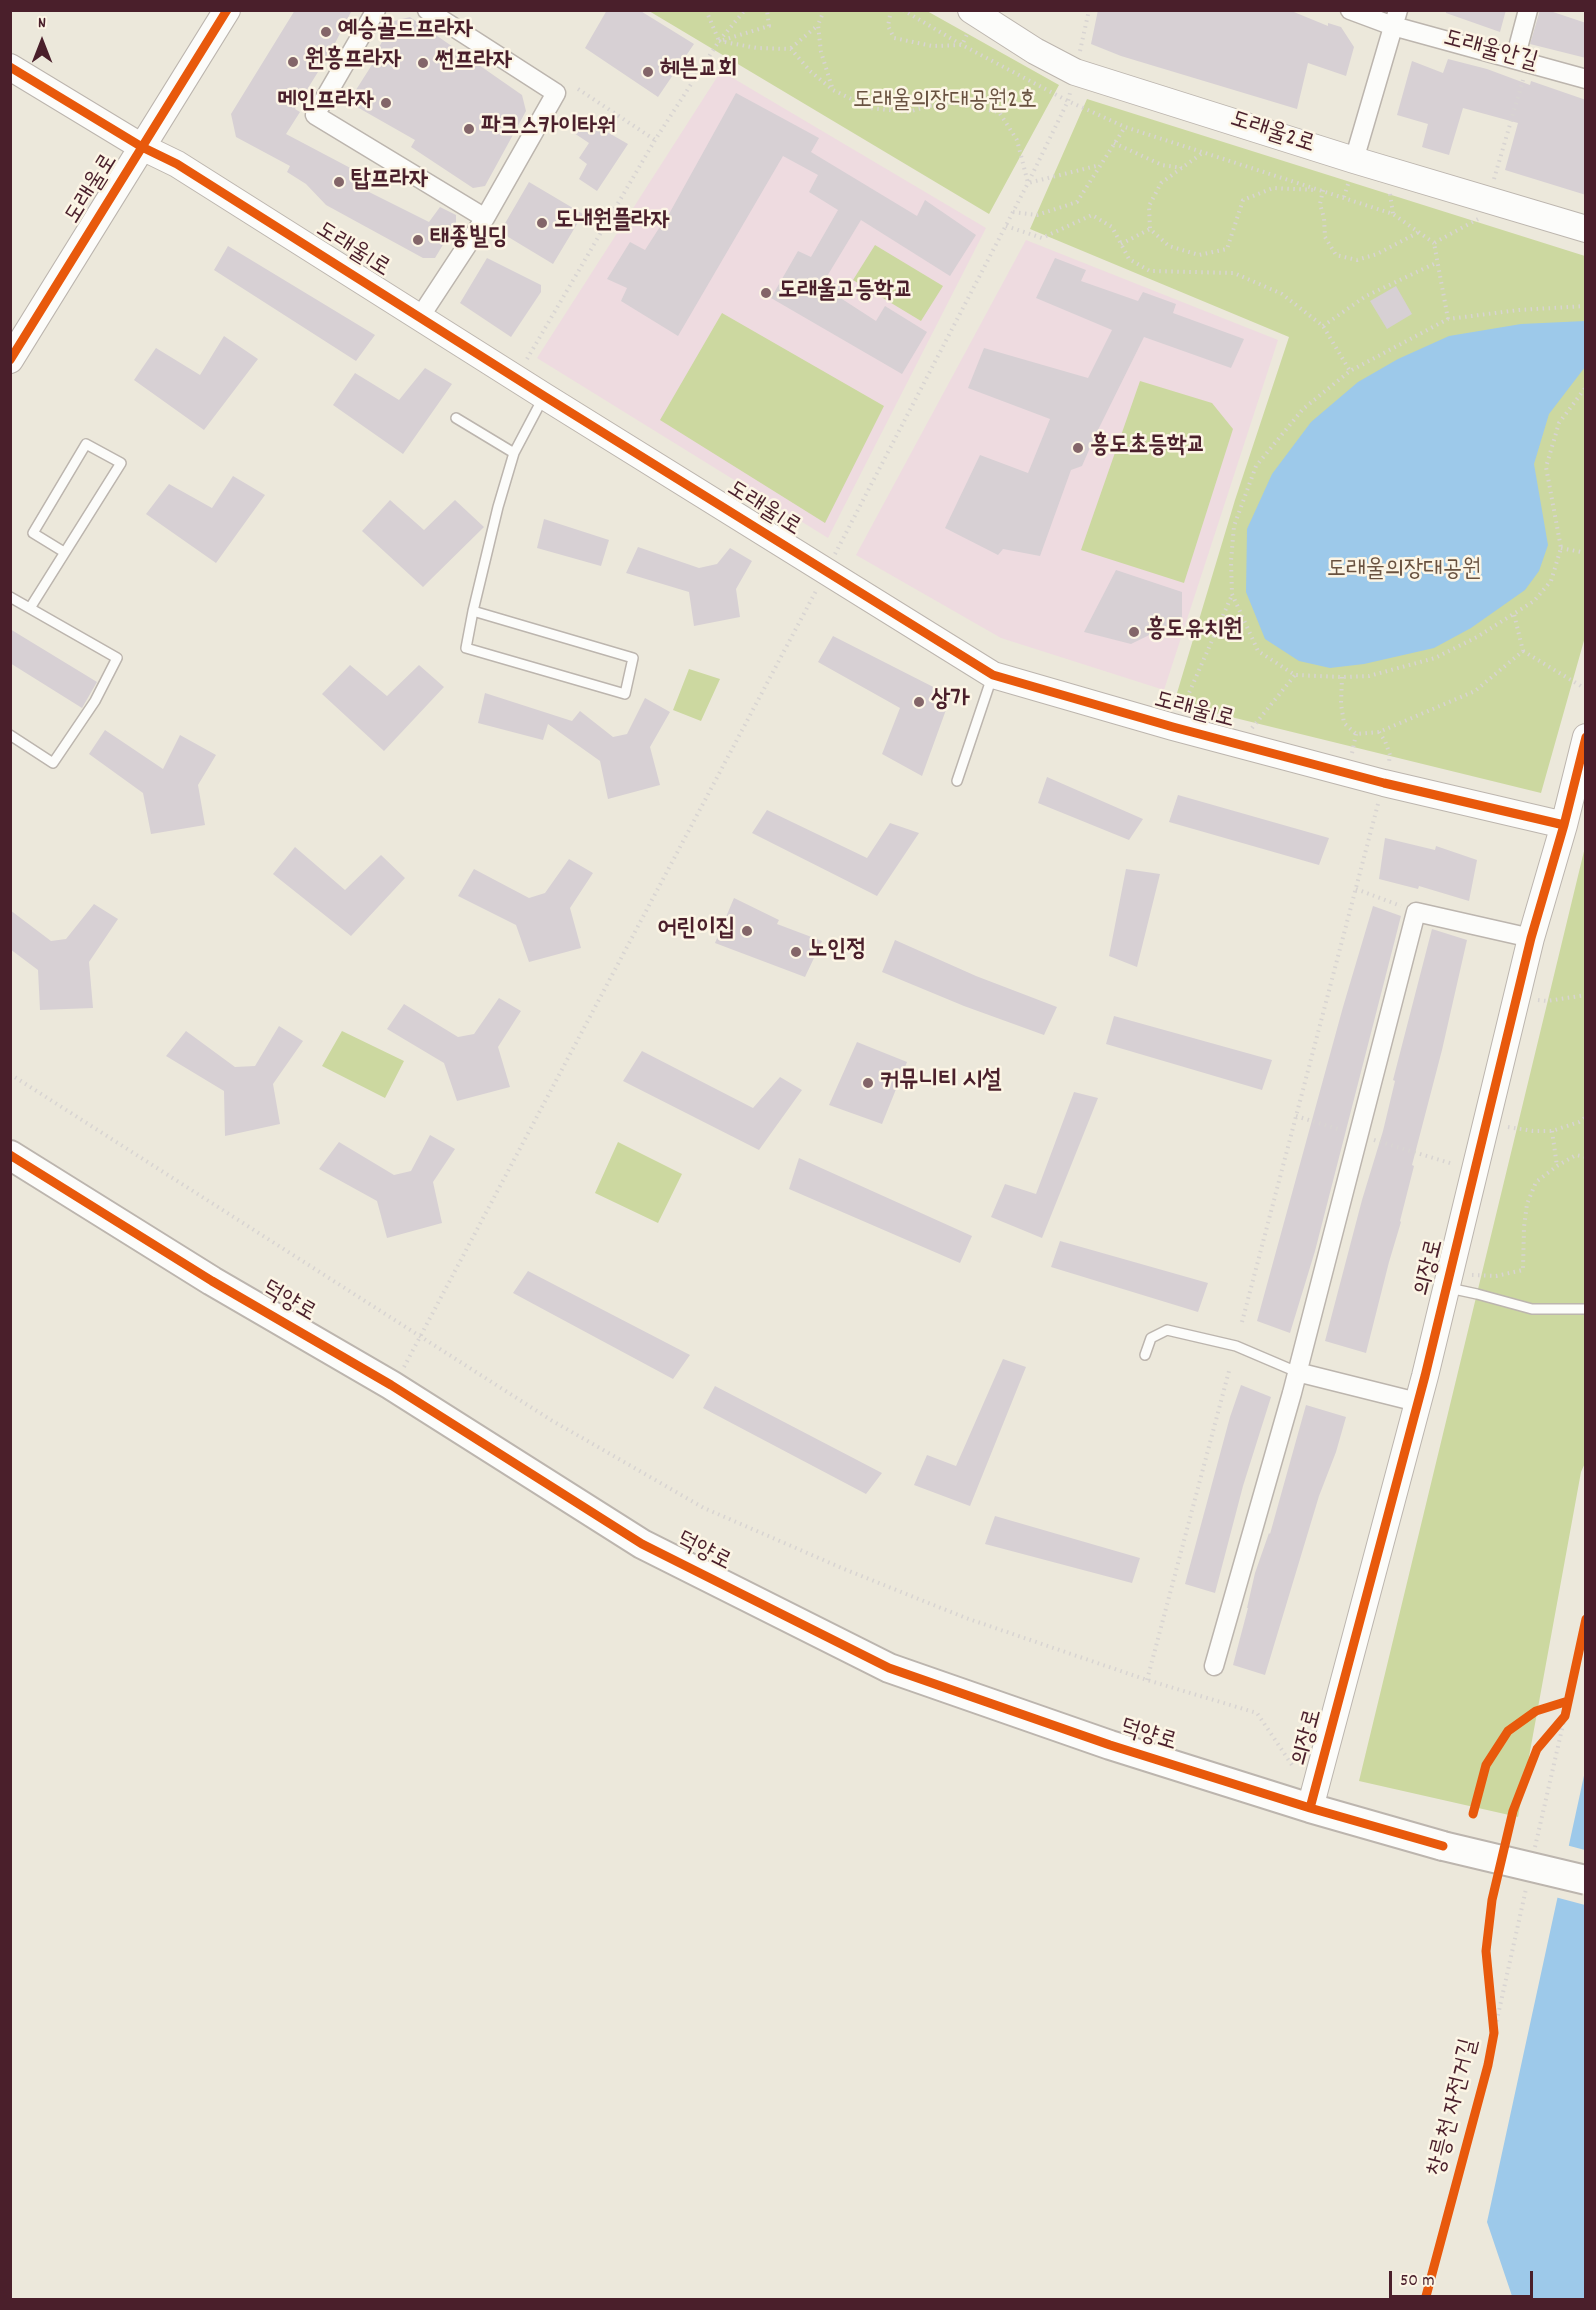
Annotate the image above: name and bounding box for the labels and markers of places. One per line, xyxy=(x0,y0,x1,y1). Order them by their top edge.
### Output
place label: 예승골드프라자 xyxy=(338,18,473,46)
marker: 예승골드프라자 xyxy=(319,25,333,39)
place label: 원흥프라자 xyxy=(305,48,402,76)
place label: 썬프라자 xyxy=(435,49,512,77)
marker: 원흥프라자 xyxy=(286,55,300,69)
marker: 썬프라자 xyxy=(416,56,430,70)
place label: 헤븐교회 xyxy=(660,58,737,86)
marker: 헤븐교회 xyxy=(641,65,655,79)
place label: 메인프라자 xyxy=(277,89,374,117)
marker: 메인프라자 xyxy=(379,96,393,110)
place label: 파크스카이타워 xyxy=(481,115,616,143)
marker: 파크스카이타워 xyxy=(462,122,476,136)
place label: 탑프라자 xyxy=(351,168,428,196)
marker: 탑프라자 xyxy=(332,175,346,189)
place label: 도내원플라자 xyxy=(554,209,670,237)
marker: 도내원플라자 xyxy=(535,216,549,230)
place label: 태종빌딩 xyxy=(430,226,507,254)
marker: 태종빌딩 xyxy=(411,233,425,247)
place label: 도래울고등학교 xyxy=(778,279,913,307)
marker: 도래울고등학교 xyxy=(759,286,773,300)
place label: 흥도초등학교 xyxy=(1090,434,1206,462)
marker: 흥도초등학교 xyxy=(1071,441,1085,455)
place label: 흥도유치원 xyxy=(1146,618,1243,646)
marker: 흥도유치원 xyxy=(1127,625,1141,639)
place label: 상가 xyxy=(931,688,970,716)
marker: 상가 xyxy=(912,695,926,709)
place label: 어린이집 xyxy=(658,917,735,945)
marker: 어린이집 xyxy=(740,924,754,938)
place label: 노인정 xyxy=(808,938,866,966)
marker: 노인정 xyxy=(789,945,803,959)
place label: 커뮤니티 시설 xyxy=(880,1069,1001,1097)
marker: 커뮤니티 시설 xyxy=(861,1076,875,1090)

